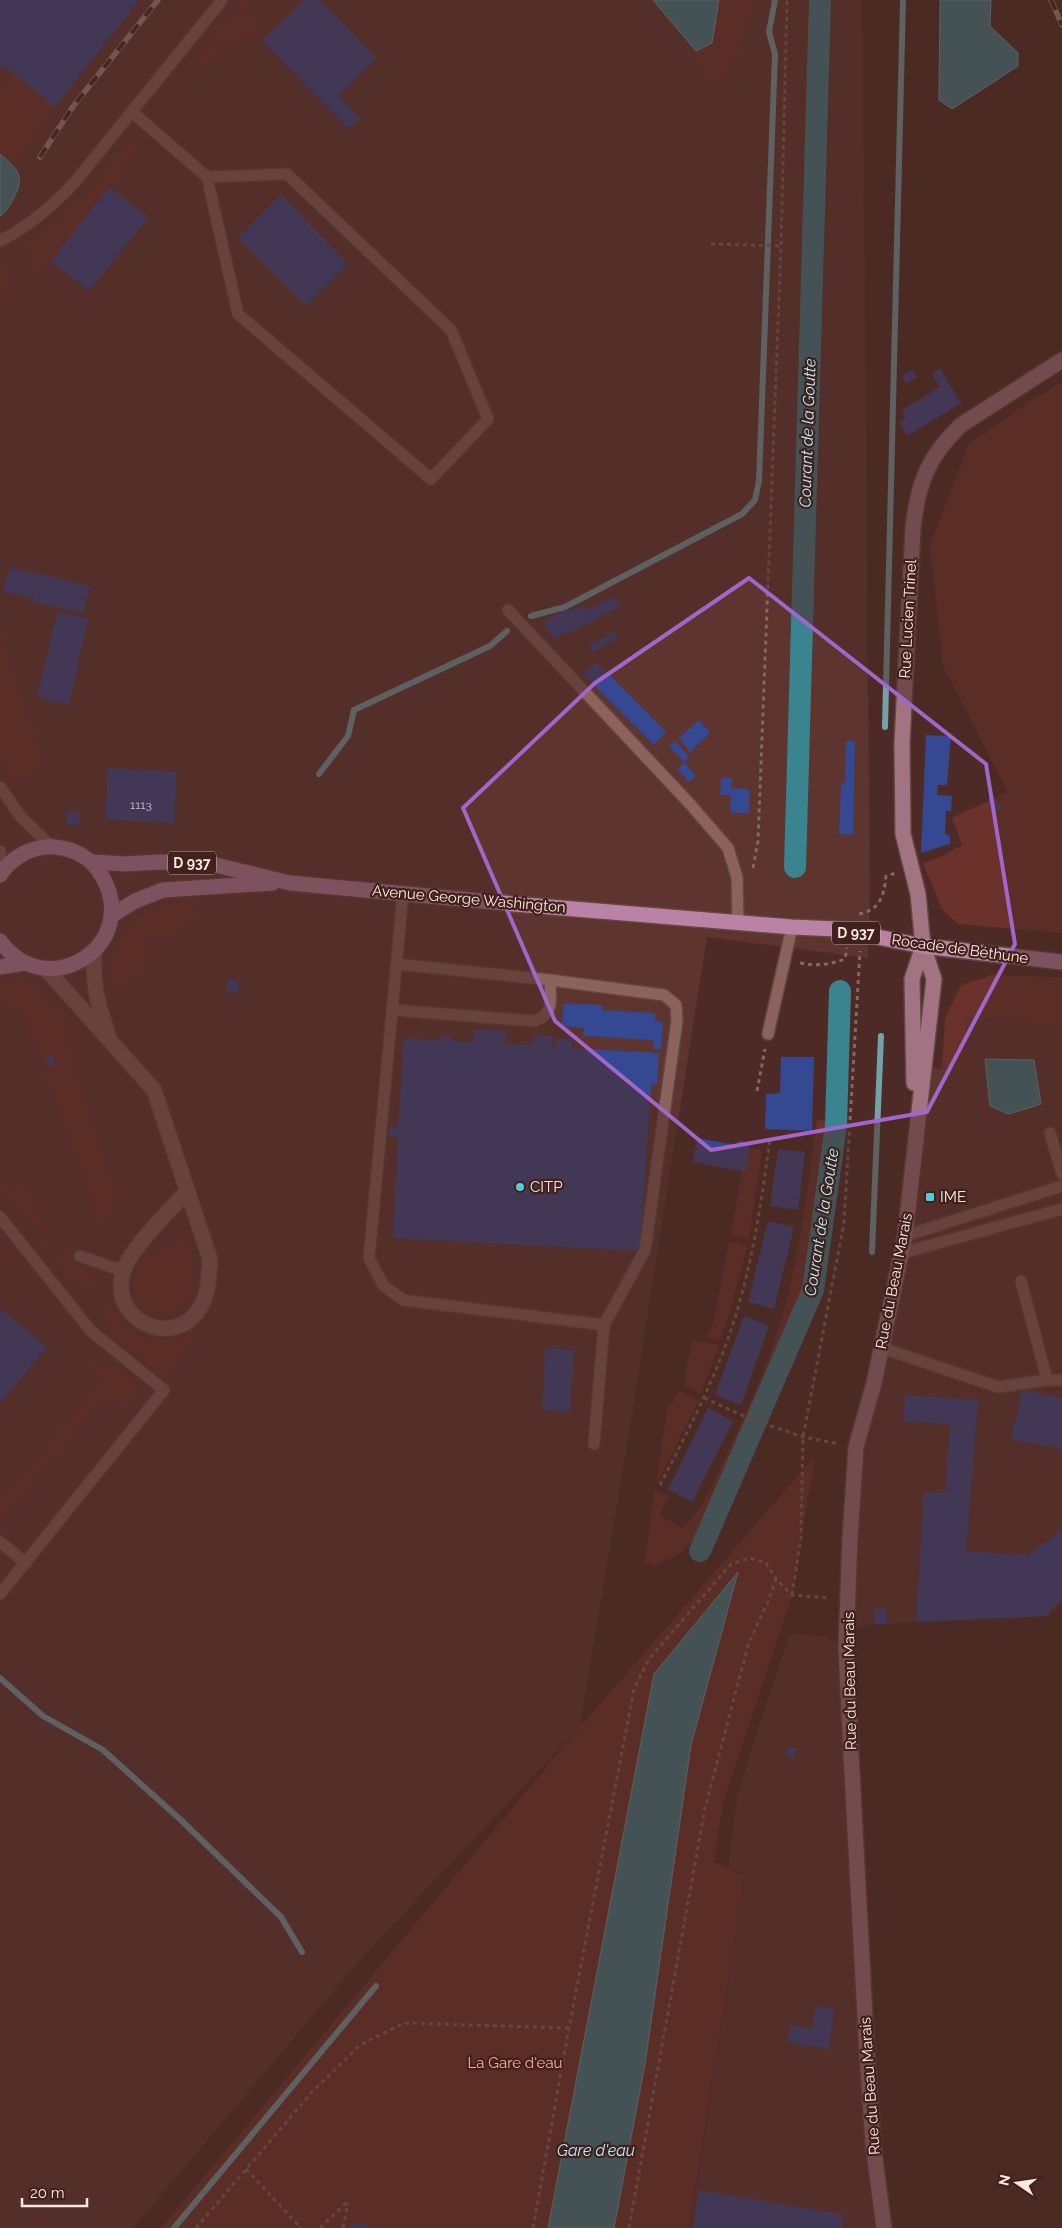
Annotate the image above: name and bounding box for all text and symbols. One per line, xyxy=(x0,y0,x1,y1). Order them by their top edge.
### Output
water label: Courant de la Goutte xyxy=(795,358,820,508)
street label: Rue Lucien Trinel xyxy=(896,558,920,679)
house number: 1113 xyxy=(130,798,152,812)
road number: D 937 xyxy=(168,851,216,874)
street label: Avenue George Washington xyxy=(371,882,567,916)
road number: D 937 xyxy=(832,921,880,944)
street label: Rocade de Béthune xyxy=(891,931,1030,968)
water label: Courant de la Goutte xyxy=(800,1146,843,1297)
place label: CITP xyxy=(530,1178,563,1196)
marker: CITP xyxy=(514,1181,526,1193)
place label: IME xyxy=(940,1188,966,1206)
marker: IME xyxy=(924,1191,936,1203)
street label: Rue du Beau Marais xyxy=(872,1211,916,1351)
street label: Rue du Beau Marais xyxy=(840,1612,860,1750)
street label: Rue du Beau Marais xyxy=(856,2016,884,2156)
park label: La Gare d'eau xyxy=(468,2054,563,2072)
water label: Gare d'eau xyxy=(557,2141,635,2160)
north arrow xyxy=(992,2158,1042,2208)
text: N xyxy=(995,2173,1013,2187)
scale bar xyxy=(22,2176,88,2208)
text: 20 m xyxy=(30,2184,65,2202)

